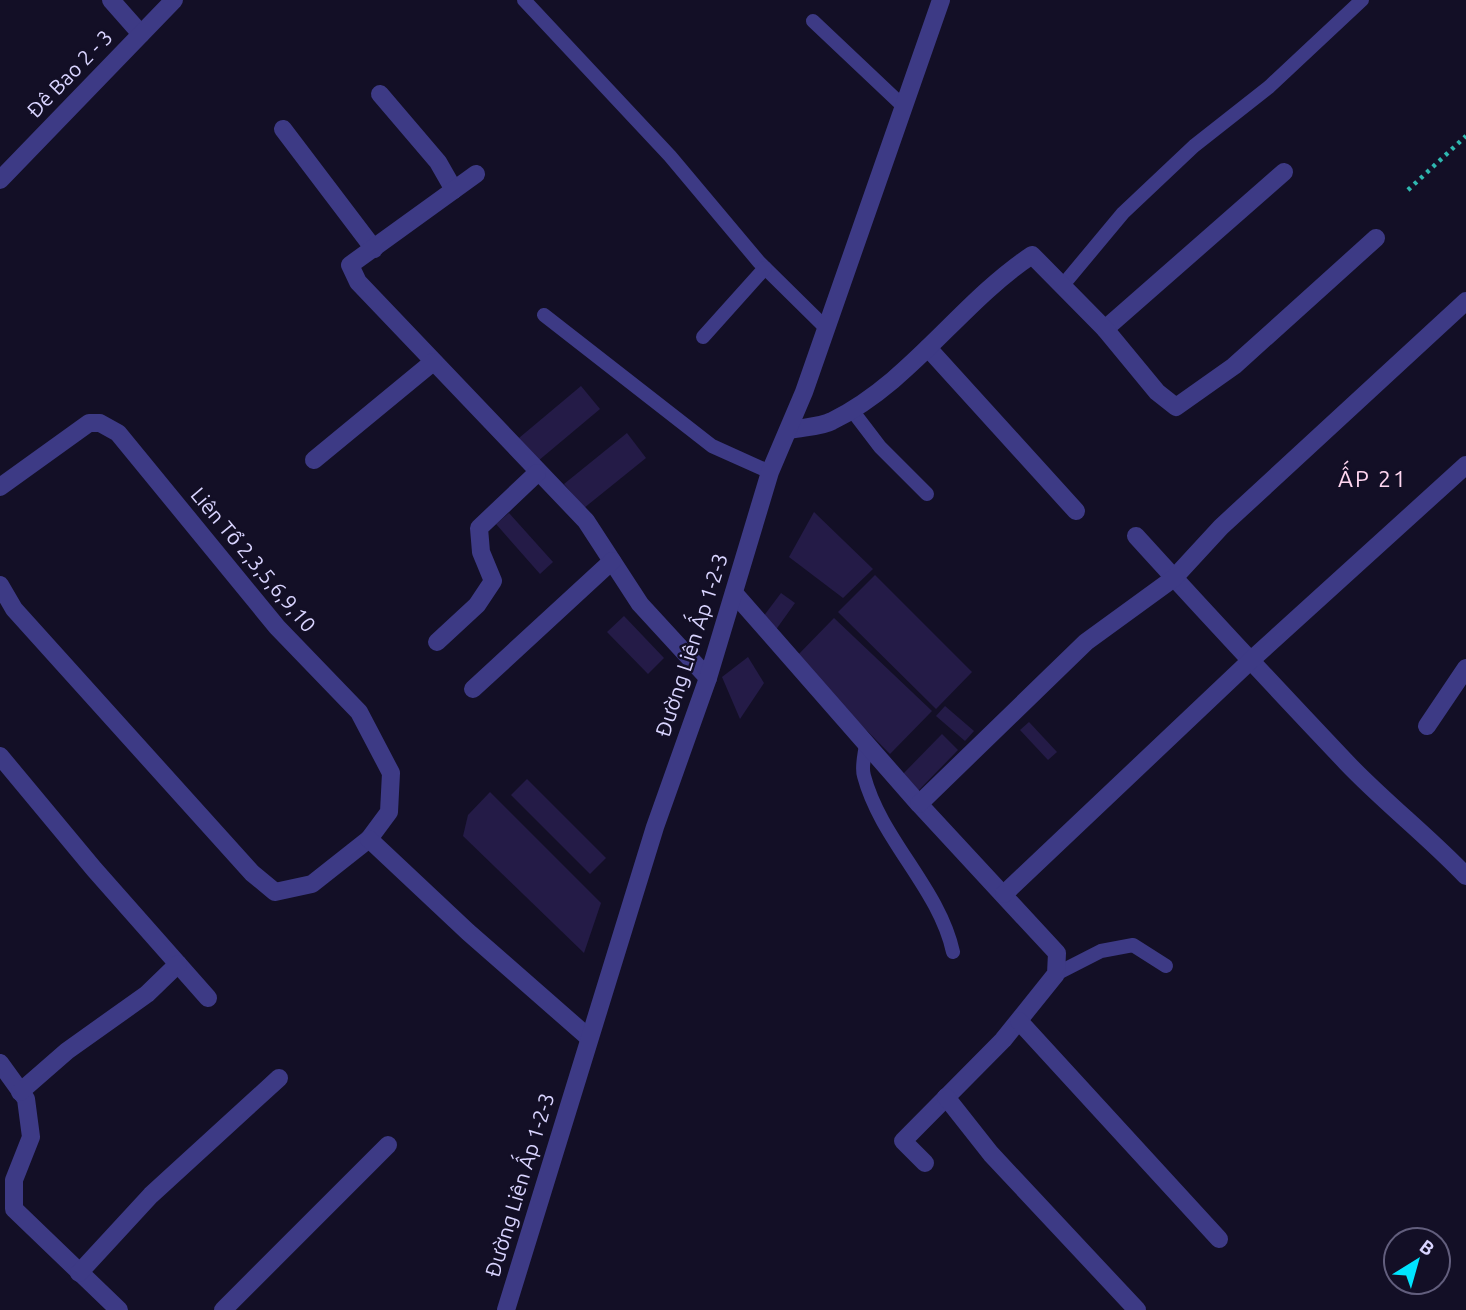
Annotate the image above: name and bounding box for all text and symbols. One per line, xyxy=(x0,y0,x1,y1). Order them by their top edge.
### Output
street label: Đê Bao 2 - 3 xyxy=(22,25,117,122)
district label: ẤP 21 xyxy=(1338,460,1408,491)
street label: Liên Tổ 2,3,5,6,9,10 xyxy=(186,482,321,636)
street label: Đường Liên Ấp 1-2-3 xyxy=(645,548,732,739)
street label: Đường Liên Ấp 1-2-3 xyxy=(474,1088,558,1280)
north arrow xyxy=(1382,1226,1452,1296)
text: B xyxy=(1416,1235,1439,1260)

